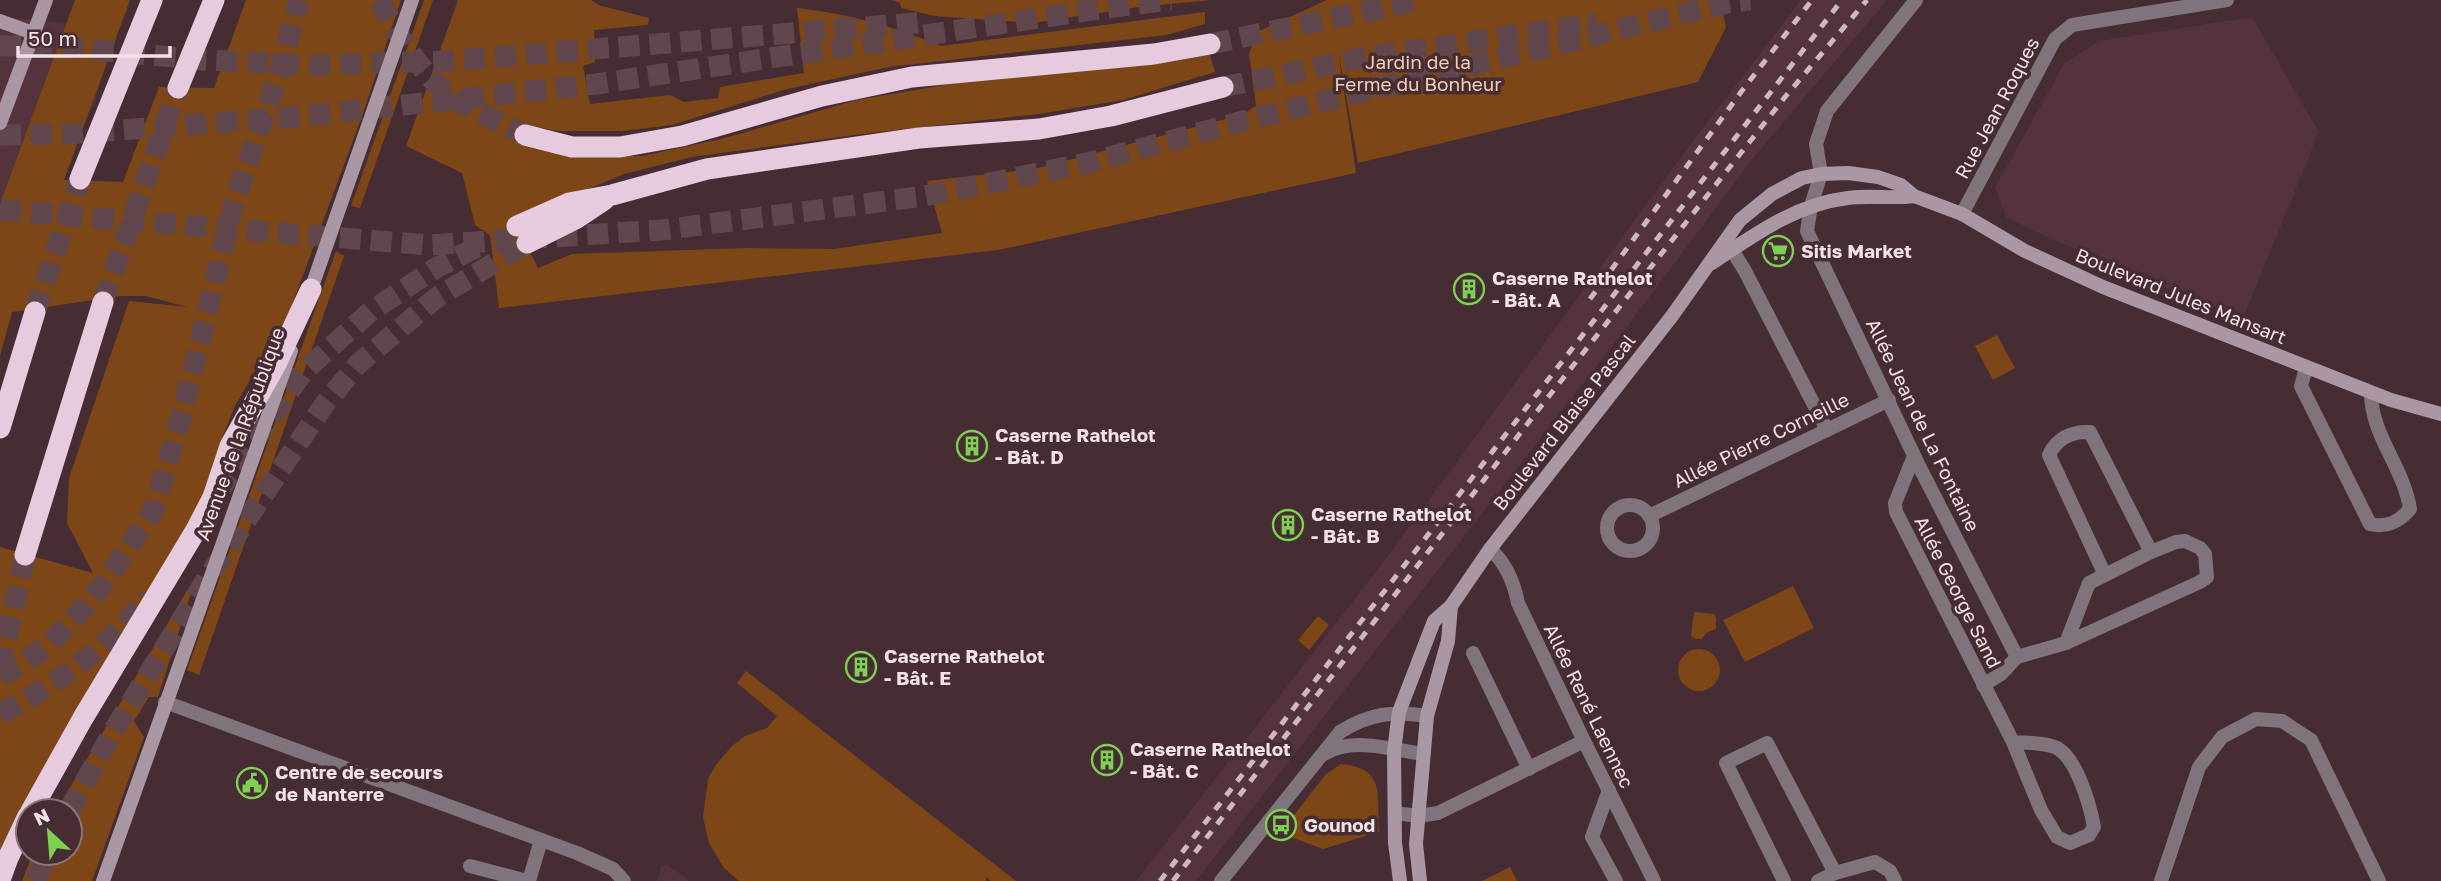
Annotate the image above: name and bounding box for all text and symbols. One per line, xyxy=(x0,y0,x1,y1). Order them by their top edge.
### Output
scale bar xyxy=(18,14,170,58)
text: 50 m xyxy=(28,25,77,51)
street label: Rue Jean Roques xyxy=(1950,33,2044,182)
park label: Jardin de la Ferme du Bonheur xyxy=(1334,50,1502,95)
supermarket icon: Sitis Market xyxy=(1761,234,1795,268)
place label: Sitis Market xyxy=(1801,239,1912,262)
street label: Boulevard Jules Mansart xyxy=(2072,243,2290,348)
place label: Caserne Rathelot - Bât. A xyxy=(1492,266,1653,311)
building icon: Caserne Rathelot - Bât. A xyxy=(1452,272,1486,306)
street label: Allée Jean de La Fontaine xyxy=(1862,315,1985,535)
street label: Avenue de la République xyxy=(190,324,289,543)
street label: Boulevard Blaise Pascal xyxy=(1488,329,1640,514)
street label: Allée Pierre Corneille xyxy=(1669,387,1852,492)
place label: Caserne Rathelot - Bât. D xyxy=(995,423,1156,468)
building icon: Caserne Rathelot - Bât. D xyxy=(955,429,989,463)
place label: Caserne Rathelot - Bât. B xyxy=(1311,502,1472,547)
building icon: Caserne Rathelot - Bât. B xyxy=(1271,508,1305,542)
street label: Allée George Sand xyxy=(1910,512,2007,672)
street label: Allée René Laennec xyxy=(1540,620,1639,792)
place label: Caserne Rathelot - Bât. E xyxy=(884,644,1045,689)
building icon: Caserne Rathelot - Bât. E xyxy=(844,650,878,684)
place label: Caserne Rathelot - Bât. C xyxy=(1130,737,1291,782)
building icon: Caserne Rathelot - Bât. C xyxy=(1090,743,1124,777)
place label: Centre de secours de Nanterre xyxy=(275,760,443,805)
public building icon: Centre de secours de Nanterre xyxy=(235,766,269,800)
north arrow xyxy=(14,797,84,867)
text: N xyxy=(30,803,53,830)
bus stop icon: Gounod xyxy=(1264,808,1298,842)
place label: Gounod xyxy=(1304,813,1375,836)

